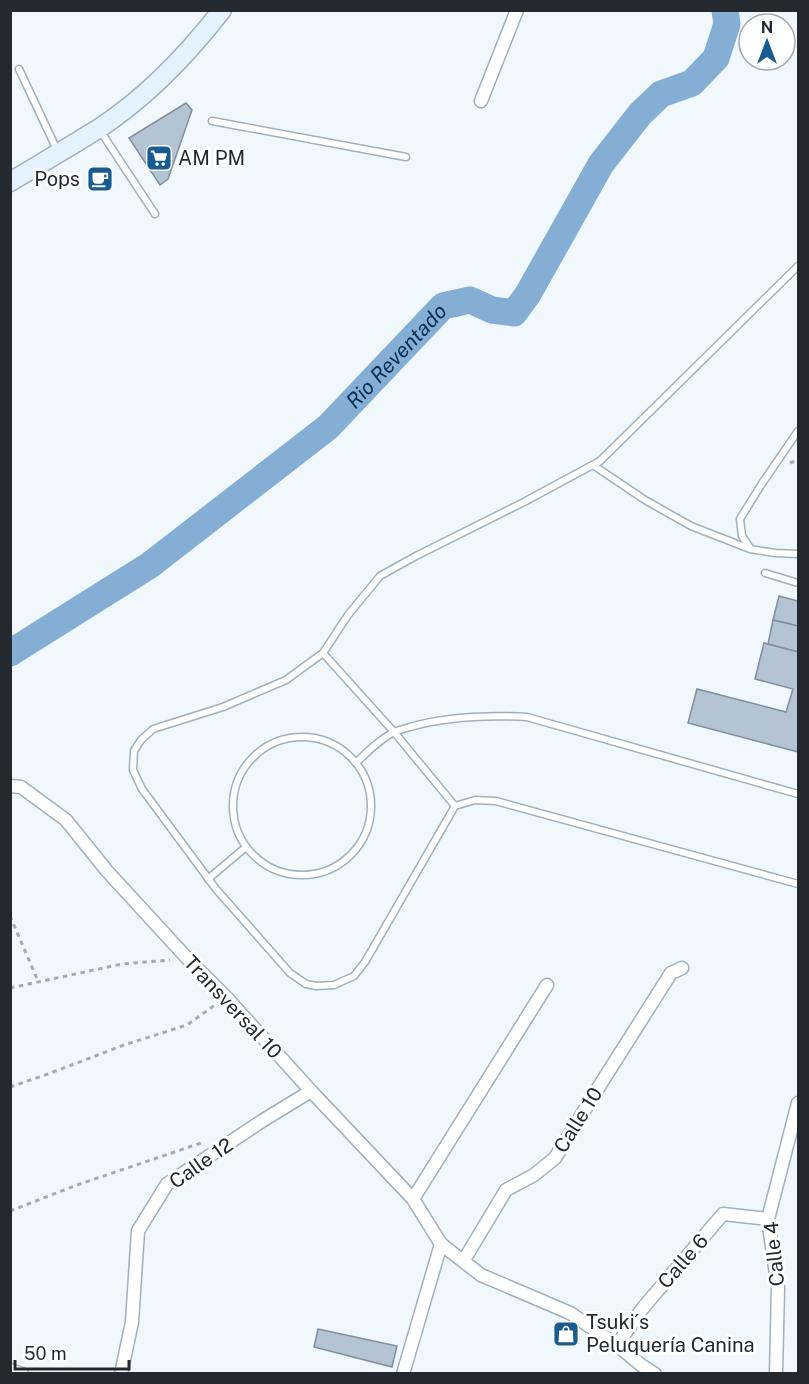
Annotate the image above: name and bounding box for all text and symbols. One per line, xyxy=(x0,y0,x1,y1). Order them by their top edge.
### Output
north arrow xyxy=(737,12,797,72)
text: N xyxy=(761,18,773,37)
supermarket icon: AM PM xyxy=(144,143,174,173)
place label: AM PM xyxy=(178,146,245,170)
cafe icon: Pops xyxy=(85,164,115,194)
place label: Pops xyxy=(34,167,80,191)
water label: Rio Reventado xyxy=(340,298,451,413)
street label: Transversal 10 xyxy=(179,950,287,1064)
street label: Calle 10 xyxy=(549,1083,607,1157)
street label: Calle 12 xyxy=(165,1132,237,1194)
street label: Calle 4 xyxy=(759,1221,789,1287)
street label: Calle 6 xyxy=(653,1229,713,1293)
place label: Tsuki´s Peluquería Canina xyxy=(586,1310,755,1357)
shop icon: Tsuki´s Peluquería Canina xyxy=(551,1319,581,1349)
scale bar xyxy=(15,1333,129,1371)
text: 50 m xyxy=(24,1343,67,1364)

